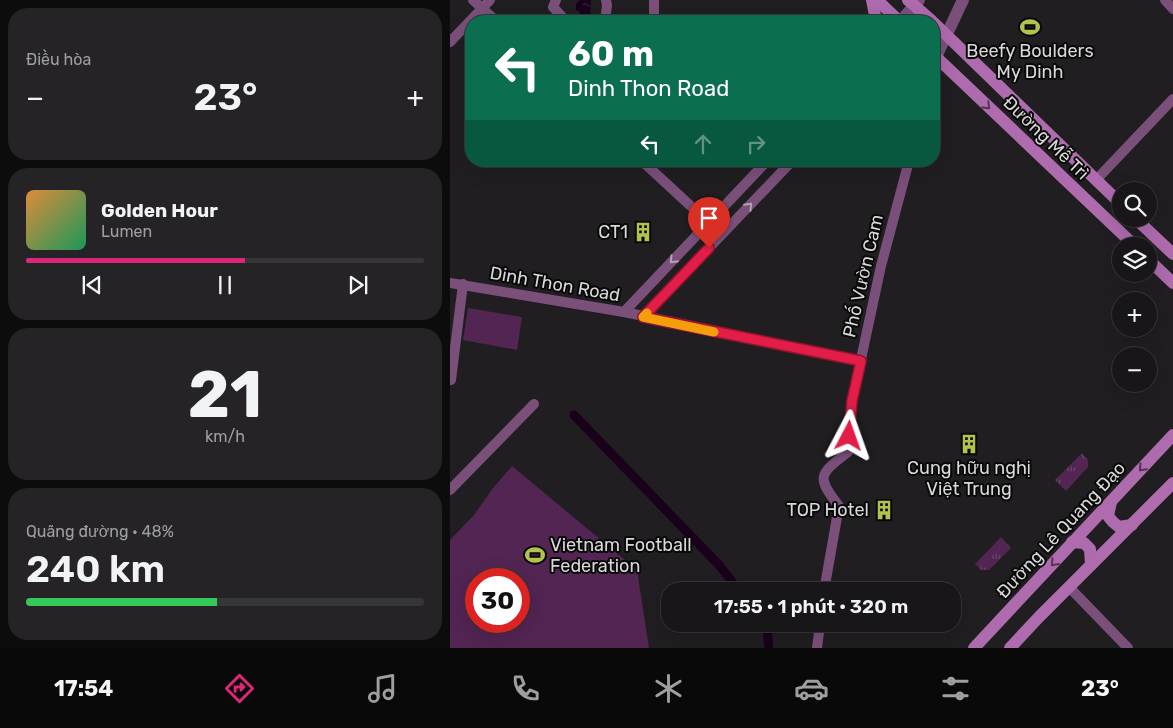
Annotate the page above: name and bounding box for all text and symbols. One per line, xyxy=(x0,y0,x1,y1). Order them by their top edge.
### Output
sports icon: Beefy Boulders My Dinh xyxy=(1019,16,1041,38)
text: 60 m xyxy=(568,33,654,75)
icon: left xyxy=(485,35,550,100)
place label: Beefy Boulders My Dinh xyxy=(966,40,1094,83)
text: Điều hòa xyxy=(26,50,91,69)
text: 23° xyxy=(193,74,257,120)
text: Dinh Thon Road xyxy=(568,75,729,102)
text: − xyxy=(26,81,44,114)
text: + xyxy=(407,81,424,114)
street label: Đường Mễ Trì xyxy=(998,91,1094,184)
one-way arrow xyxy=(981,100,990,109)
icon: left xyxy=(636,130,664,158)
icon: ahead xyxy=(689,130,717,158)
icon: right xyxy=(742,130,770,158)
map controls xyxy=(1112,182,1157,392)
button: search xyxy=(1112,182,1157,227)
pin xyxy=(688,197,730,248)
text: Golden Hour xyxy=(101,199,218,222)
one-way arrow xyxy=(743,203,752,212)
icon: arrive xyxy=(695,204,723,232)
street label: Phố Vườn Cam xyxy=(837,212,888,340)
place label: CT1 xyxy=(598,221,628,243)
building icon: CT1 xyxy=(632,221,654,243)
text: Lumen xyxy=(101,222,152,241)
button: layers xyxy=(1112,237,1157,282)
one-way arrow xyxy=(670,254,679,263)
street label: Dinh Thon Road xyxy=(488,262,622,306)
icon: previous xyxy=(78,271,106,299)
icon: pause xyxy=(211,271,239,299)
icon: next xyxy=(344,271,372,299)
button: + xyxy=(1112,292,1157,337)
button: − xyxy=(1112,347,1157,392)
text: 21 xyxy=(188,356,262,433)
position arrow xyxy=(822,409,874,461)
text: km/h xyxy=(205,427,245,446)
building icon: Cung hữu nghị Việt Trung xyxy=(958,433,980,455)
place label: Cung hữu nghị Việt Trung xyxy=(907,457,1031,500)
street label: Đường Lê Quang Đạo xyxy=(992,457,1130,603)
one-way arrow xyxy=(1138,463,1147,472)
place label: TOP Hotel xyxy=(787,499,869,521)
building icon: TOP Hotel xyxy=(873,499,895,521)
text: Quãng đường · 48% xyxy=(26,522,174,541)
place label: Vietnam Football Federation xyxy=(550,534,692,577)
sports icon: Vietnam Football Federation xyxy=(524,544,546,566)
text: 240 km xyxy=(26,546,165,592)
one-way arrow xyxy=(1050,558,1059,567)
speed limit sign: 30 xyxy=(465,568,530,633)
text: 17:55 · 1 phút · 320 m xyxy=(714,595,908,618)
icon: directions xyxy=(222,671,257,706)
icon: music xyxy=(365,671,400,706)
icon: phone xyxy=(508,671,543,706)
icon: climate xyxy=(651,671,686,706)
icon: car xyxy=(794,671,829,706)
icon: filters xyxy=(938,671,973,706)
text: 17:54 xyxy=(54,675,113,702)
text: 23° xyxy=(1081,675,1119,702)

